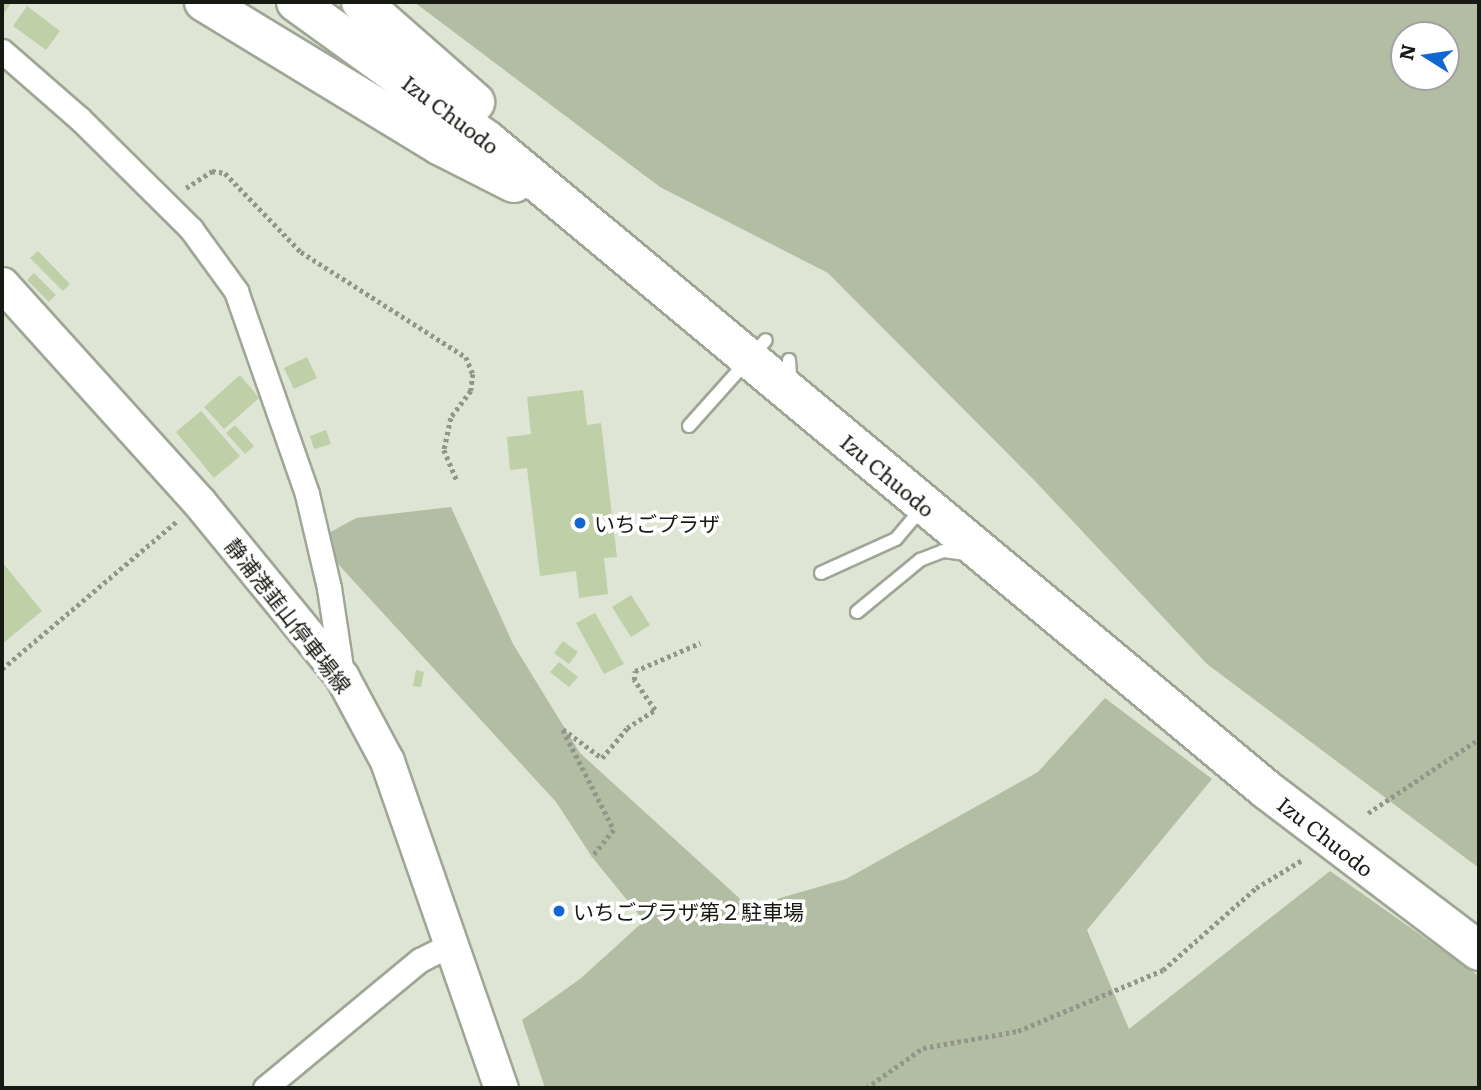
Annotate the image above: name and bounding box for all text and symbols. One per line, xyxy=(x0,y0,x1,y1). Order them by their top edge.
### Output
north arrow xyxy=(1390,21,1460,91)
text: N xyxy=(1391,41,1422,63)
street label: Izu Chuodo xyxy=(398,69,504,159)
street label: Izu Chuodo xyxy=(836,428,940,522)
place label: いちごプラザ xyxy=(594,510,720,536)
marker: いちごプラザ xyxy=(572,515,588,531)
street label: 静浦港韮山停車場線 xyxy=(221,533,357,697)
street label: Izu Chuodo xyxy=(1273,791,1379,881)
place label: いちごプラザ第２駐車場 xyxy=(573,898,804,924)
marker: いちごプラザ第２駐車場 xyxy=(551,903,567,919)

